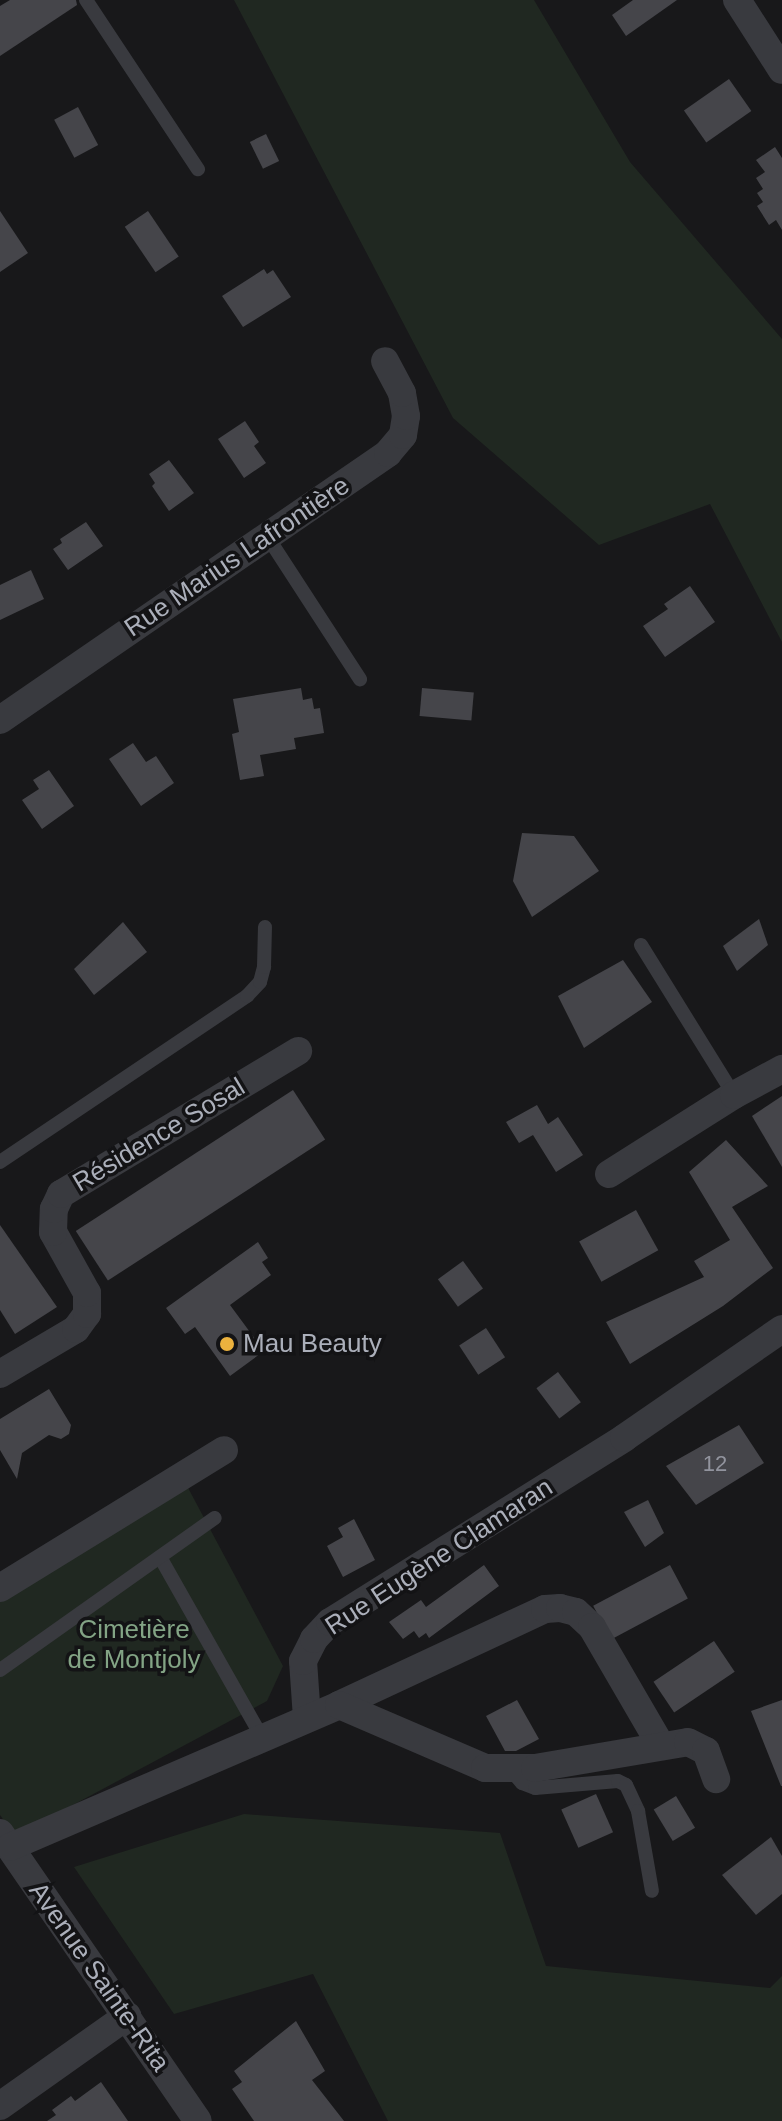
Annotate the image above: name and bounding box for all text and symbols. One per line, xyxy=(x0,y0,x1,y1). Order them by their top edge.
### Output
street label: Rue Marius Lafrontière xyxy=(119,470,355,644)
street label: Résidence Sosal xyxy=(67,1071,251,1199)
place label: Mau Beauty xyxy=(243,1328,382,1360)
marker: Mau Beauty xyxy=(218,1335,236,1353)
house number: 12 xyxy=(703,1451,727,1477)
street label: Rue Eugène Clamaran xyxy=(320,1472,558,1642)
park label: Cimetière de Montjoly xyxy=(68,1614,200,1676)
street label: Avenue Sainte-Rita xyxy=(22,1876,176,2078)

